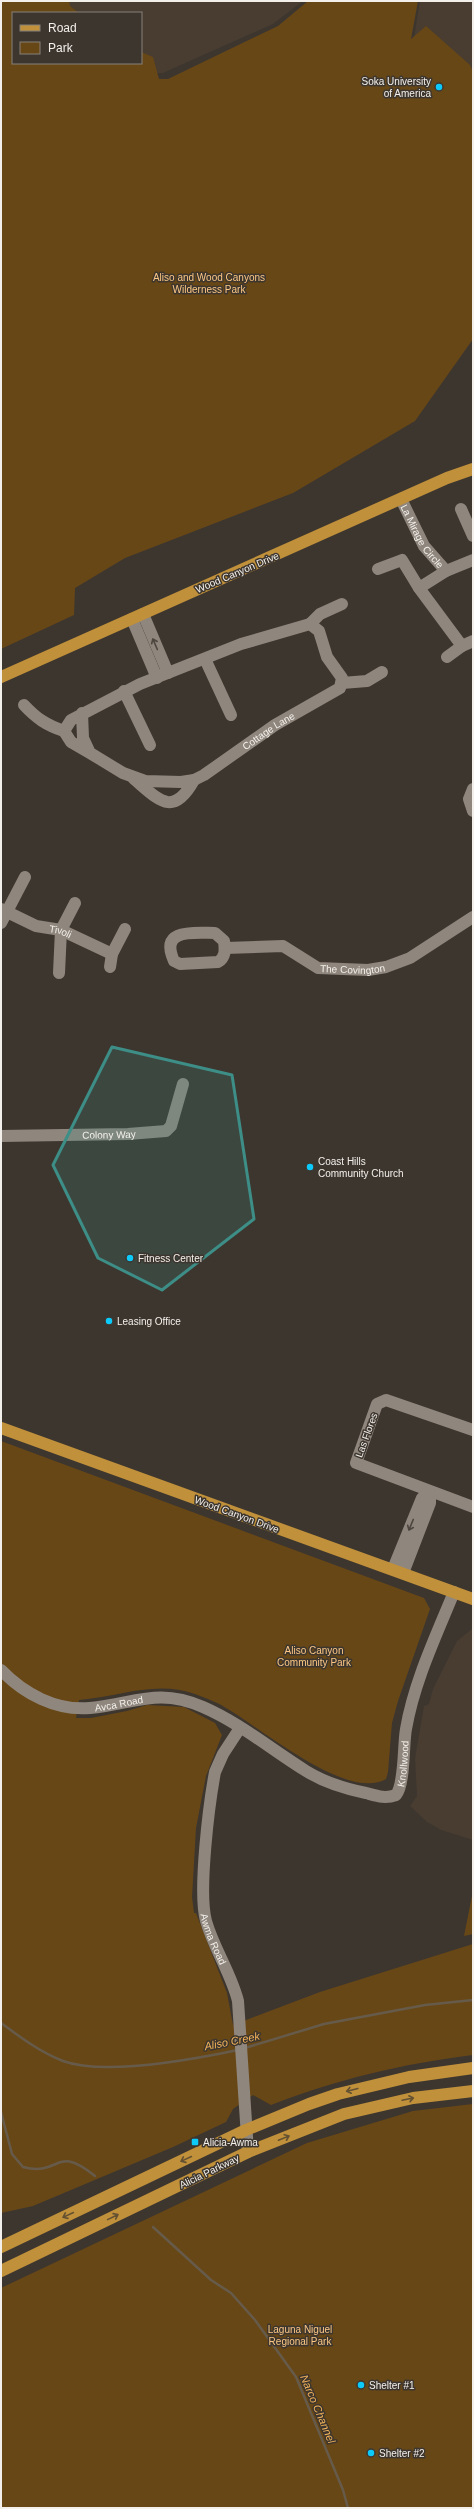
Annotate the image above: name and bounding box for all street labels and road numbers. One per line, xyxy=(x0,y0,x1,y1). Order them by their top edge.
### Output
street label: La Mirage Circle xyxy=(398,503,446,571)
street label: Wood Canyon Drive xyxy=(194,550,281,595)
street label: Cottage Lane xyxy=(240,710,297,752)
street label: Tivoli xyxy=(48,923,73,940)
street label: The Covington xyxy=(320,962,386,976)
street label: Colony Way xyxy=(82,1128,136,1141)
street label: Las Flores xyxy=(353,1411,380,1459)
street label: Wood Canyon Drive xyxy=(193,1494,281,1535)
street label: Avca Road xyxy=(94,1694,144,1713)
street label: Knollwood xyxy=(395,1740,411,1788)
street label: Awma Road xyxy=(199,1913,228,1966)
street label: Alicia Parkway xyxy=(178,2152,241,2191)

